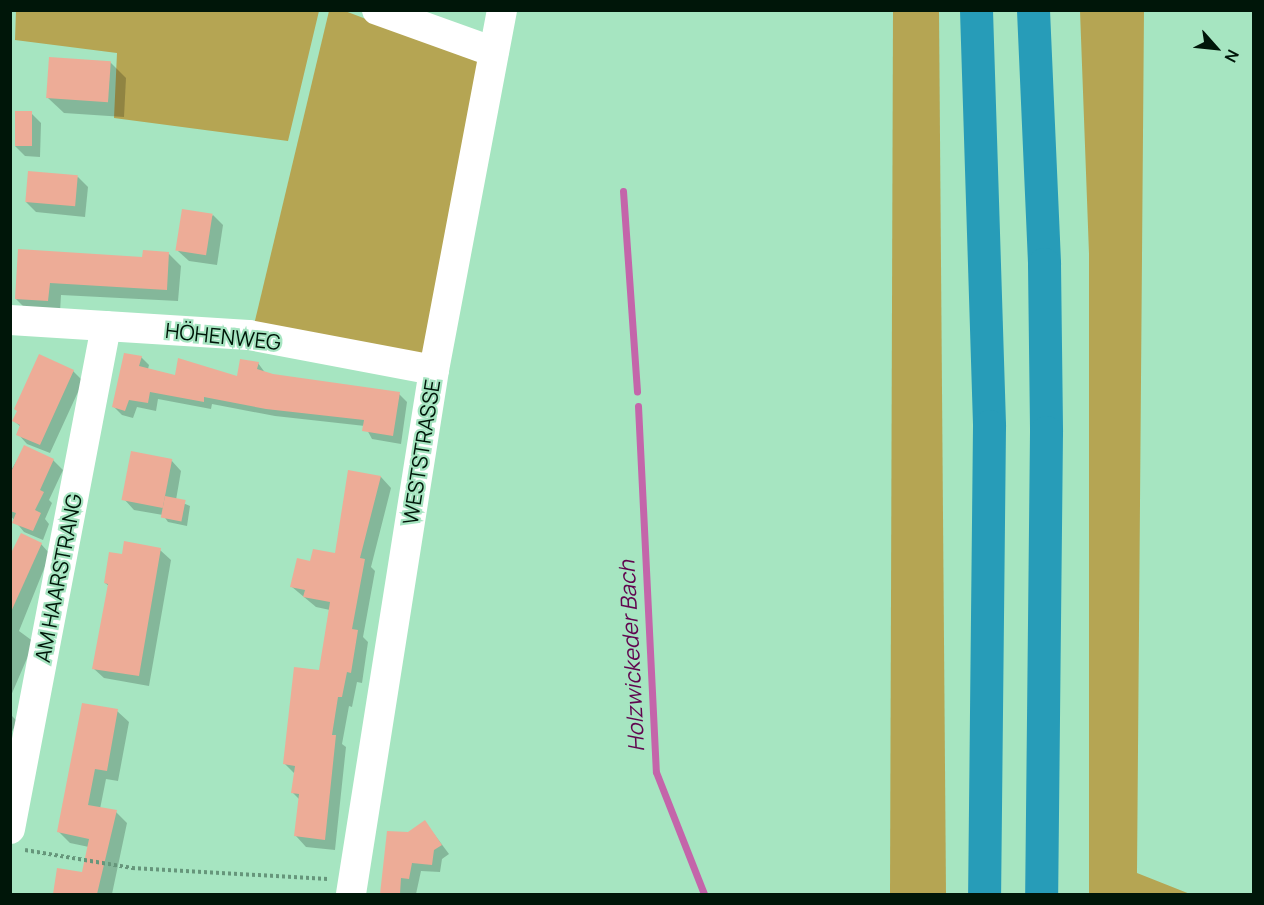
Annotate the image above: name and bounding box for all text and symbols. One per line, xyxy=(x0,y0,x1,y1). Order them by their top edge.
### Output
north arrow xyxy=(1186,18,1246,78)
text: N xyxy=(1220,46,1244,66)
street label: HÖHENWEG xyxy=(164,317,282,355)
street label: WESTSTRASSE xyxy=(397,378,445,526)
street label: AM HAARSTRANG xyxy=(29,491,87,665)
water label: Holzwickeder Bach xyxy=(614,560,650,752)

